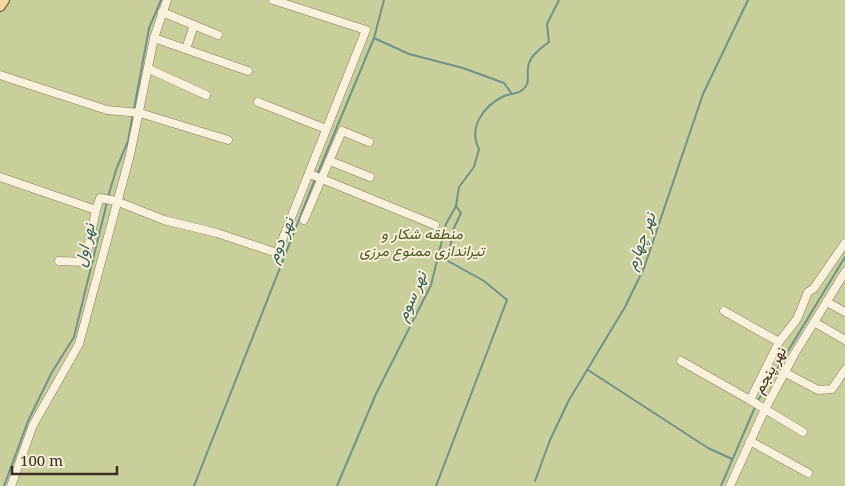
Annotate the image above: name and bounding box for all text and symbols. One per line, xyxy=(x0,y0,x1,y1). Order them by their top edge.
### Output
water label: نهر چهارم xyxy=(619,208,662,274)
water label: نهر دوم xyxy=(261,213,300,267)
water label: نهر اول xyxy=(68,220,100,269)
park label: منطقه شکار و تیراندازی ممنوع مرزی xyxy=(360,223,487,262)
water label: نهر سوم xyxy=(390,266,432,325)
street label: نهر پنجم xyxy=(748,342,791,397)
scale bar xyxy=(12,444,118,476)
text: 100 m xyxy=(20,450,63,470)

